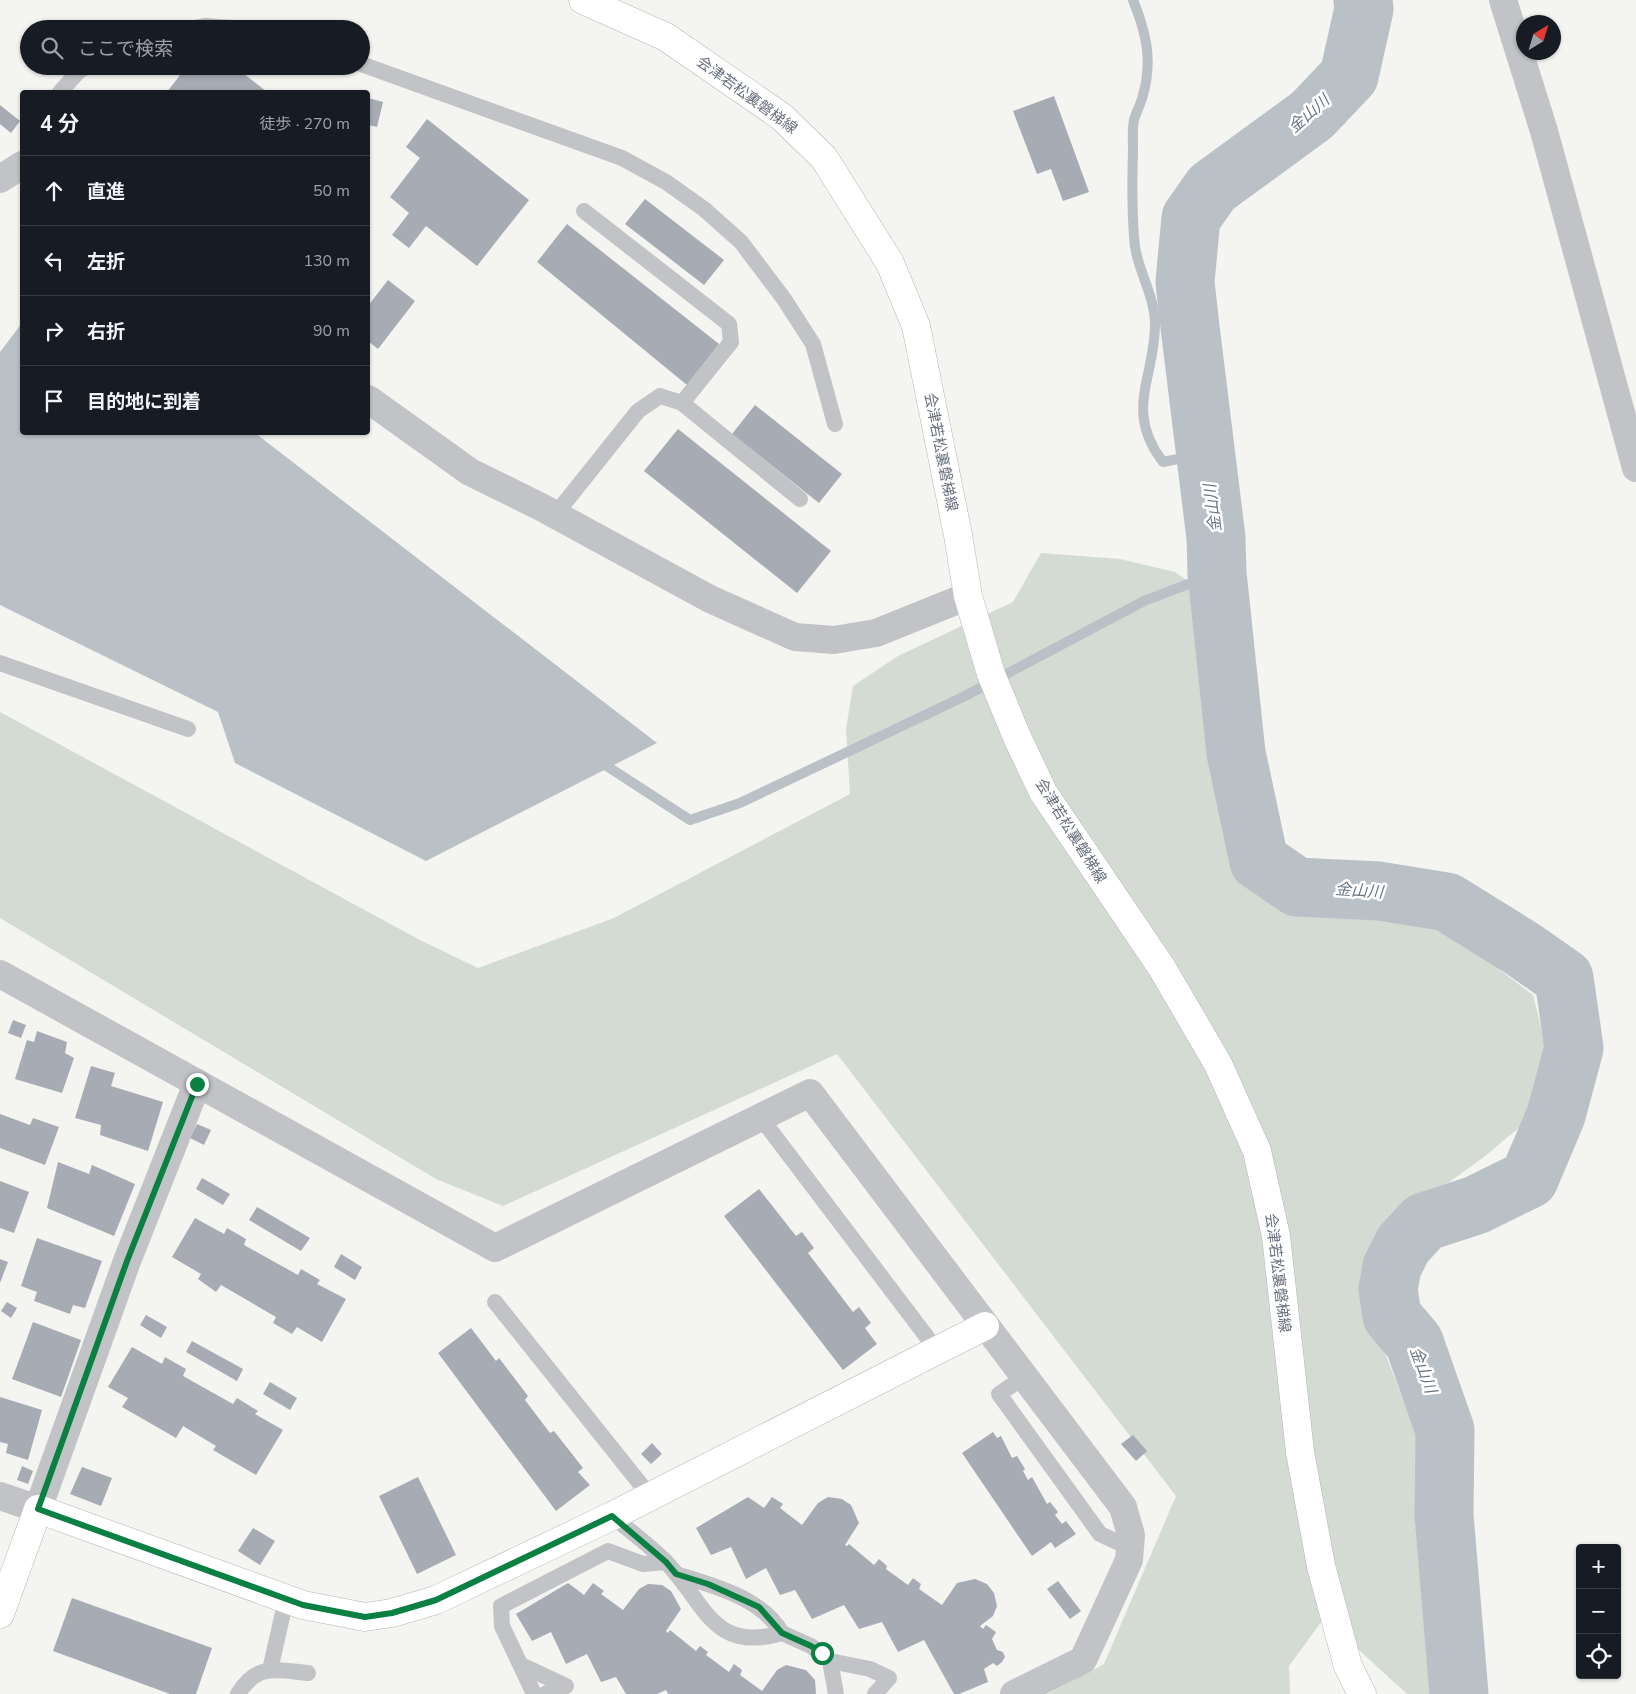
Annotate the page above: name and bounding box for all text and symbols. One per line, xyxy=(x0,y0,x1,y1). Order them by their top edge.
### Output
north arrow xyxy=(1516,15,1561,60)
search box xyxy=(20,20,370,75)
icon: search xyxy=(38,34,66,62)
text: ここで検索 xyxy=(78,36,173,62)
street label: 会津若松裏磐梯線 xyxy=(693,52,801,138)
water label: 金山川 xyxy=(1284,89,1336,138)
text: 4 分 xyxy=(40,110,79,138)
text: 徒歩 · 270 m xyxy=(260,113,350,135)
icon: ahead xyxy=(40,177,68,205)
text: 直進 xyxy=(87,179,125,205)
text: 50 m xyxy=(313,180,350,202)
icon: left xyxy=(40,247,68,275)
text: 左折 xyxy=(87,249,125,275)
text: 130 m xyxy=(303,250,350,272)
icon: right xyxy=(40,317,68,345)
text: 右折 xyxy=(87,319,125,345)
text: 90 m xyxy=(313,320,350,342)
icon: arrive xyxy=(40,387,68,415)
text: 目的地に到着 xyxy=(87,389,201,415)
street label: 会津若松裏磐梯線 xyxy=(920,391,962,513)
water label: 金山川 xyxy=(1199,481,1227,533)
street label: 会津若松裏磐梯線 xyxy=(1031,775,1111,887)
water label: 金山川 xyxy=(1334,878,1386,904)
route end xyxy=(186,1073,209,1096)
street label: 会津若松裏磐梯線 xyxy=(1261,1212,1295,1334)
water label: 金山川 xyxy=(1404,1344,1442,1398)
map controls xyxy=(1576,1544,1621,1679)
button: + xyxy=(1576,1544,1621,1589)
button: − xyxy=(1576,1589,1621,1634)
button: locate xyxy=(1576,1634,1621,1679)
route start xyxy=(811,1642,834,1665)

